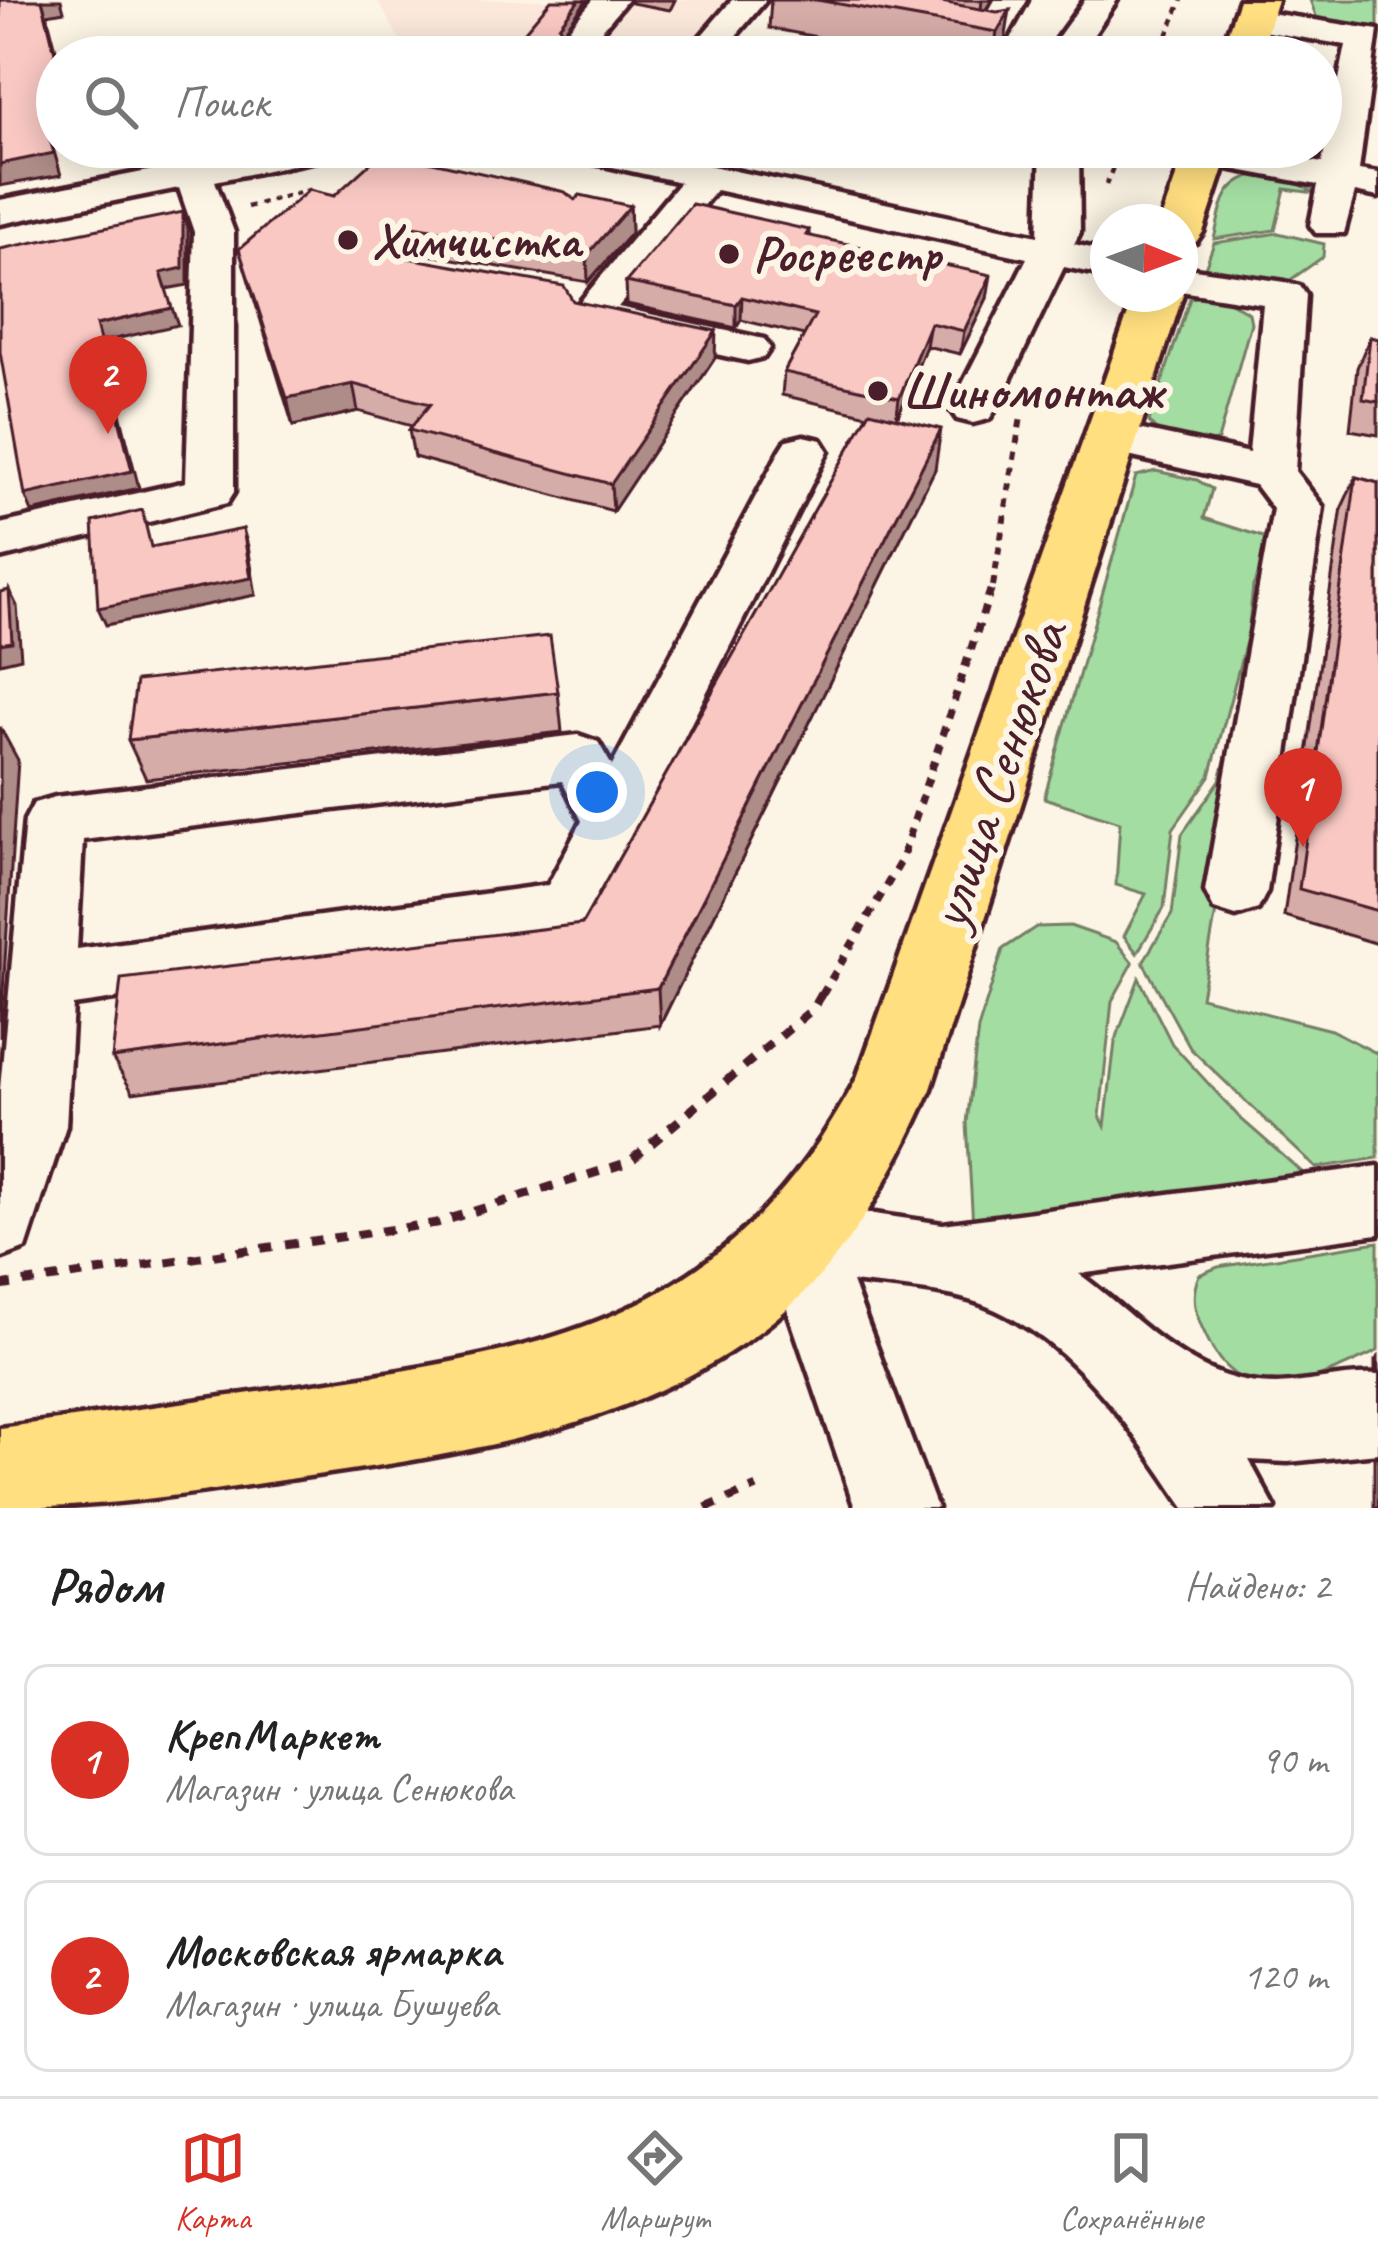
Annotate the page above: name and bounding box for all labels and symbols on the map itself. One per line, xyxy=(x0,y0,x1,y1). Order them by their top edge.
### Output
north arrow xyxy=(1090,204,1198,312)
place label: Химчистка xyxy=(372,208,584,272)
place label: Росреестр xyxy=(753,222,944,286)
marker: Химчистка xyxy=(335,227,361,253)
marker: Росреестр xyxy=(716,241,742,267)
pin: 2 xyxy=(69,335,147,434)
place label: Шиномонтаж xyxy=(902,359,1167,423)
marker: Шиномонтаж xyxy=(865,378,891,404)
street label: улица Сенюкова xyxy=(908,608,1086,942)
pin: 1 xyxy=(1264,748,1342,847)
your location xyxy=(567,762,627,822)

